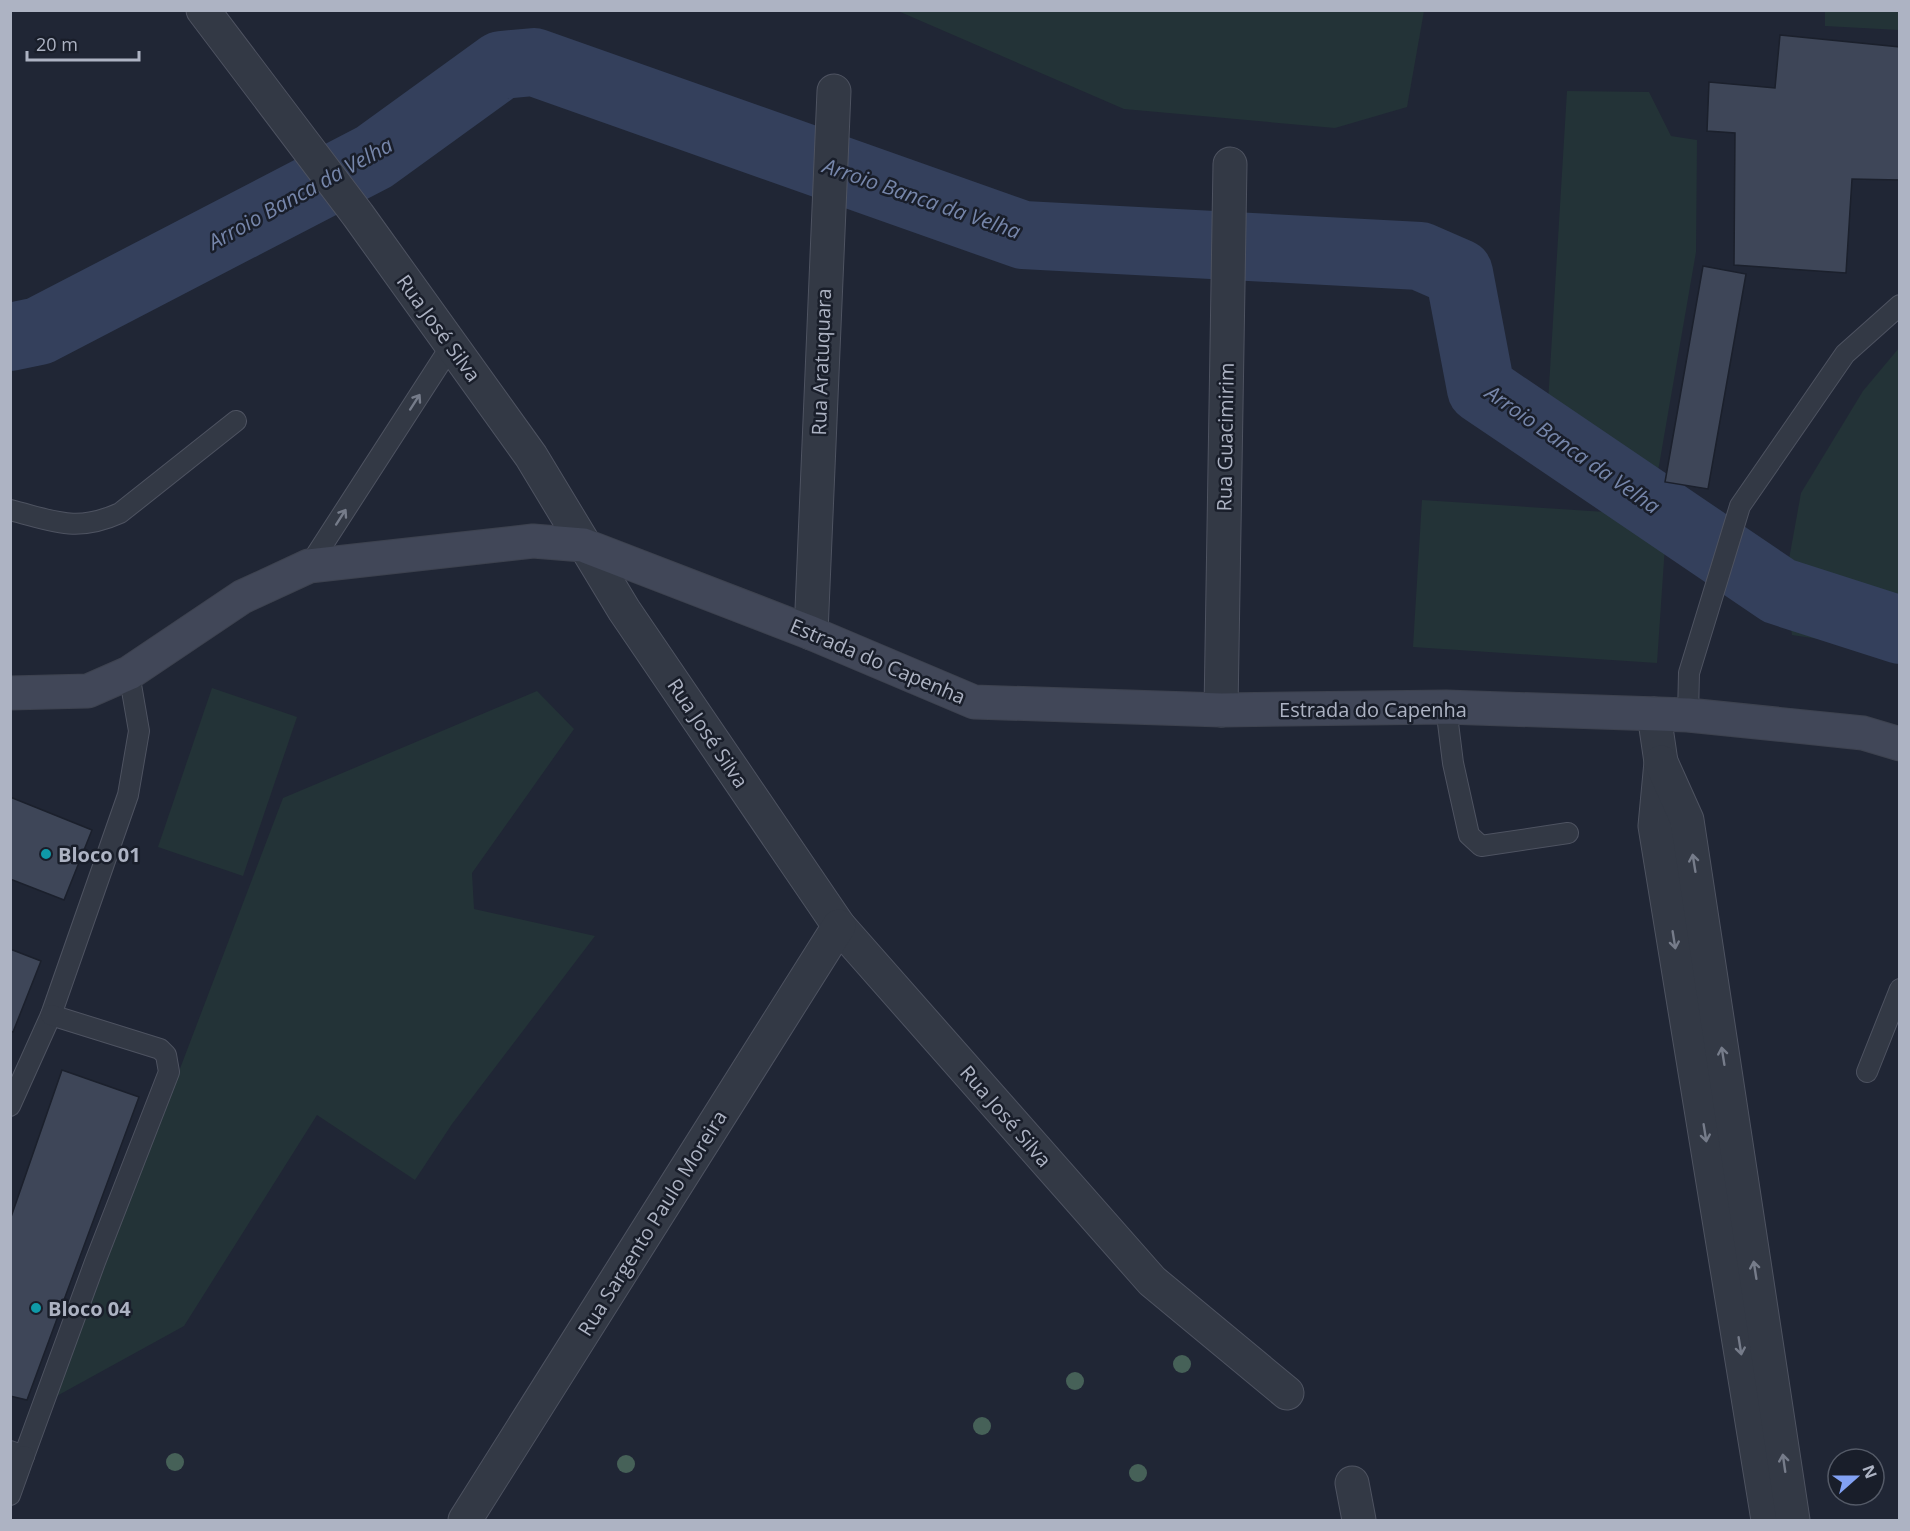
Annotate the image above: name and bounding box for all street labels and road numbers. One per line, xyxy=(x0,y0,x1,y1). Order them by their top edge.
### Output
street label: Rua José Silva xyxy=(391,269,487,387)
street label: Rua Aratuquara xyxy=(805,288,837,436)
street label: Rua Guacimirim xyxy=(1210,362,1240,512)
street label: Estrada do Capenha xyxy=(786,612,970,710)
street label: Rua José Silva xyxy=(661,673,755,793)
street label: Estrada do Capenha xyxy=(1279,696,1467,723)
street label: Rua José Silva xyxy=(954,1059,1058,1173)
street label: Rua Sargento Paulo Moreira xyxy=(571,1105,733,1341)

